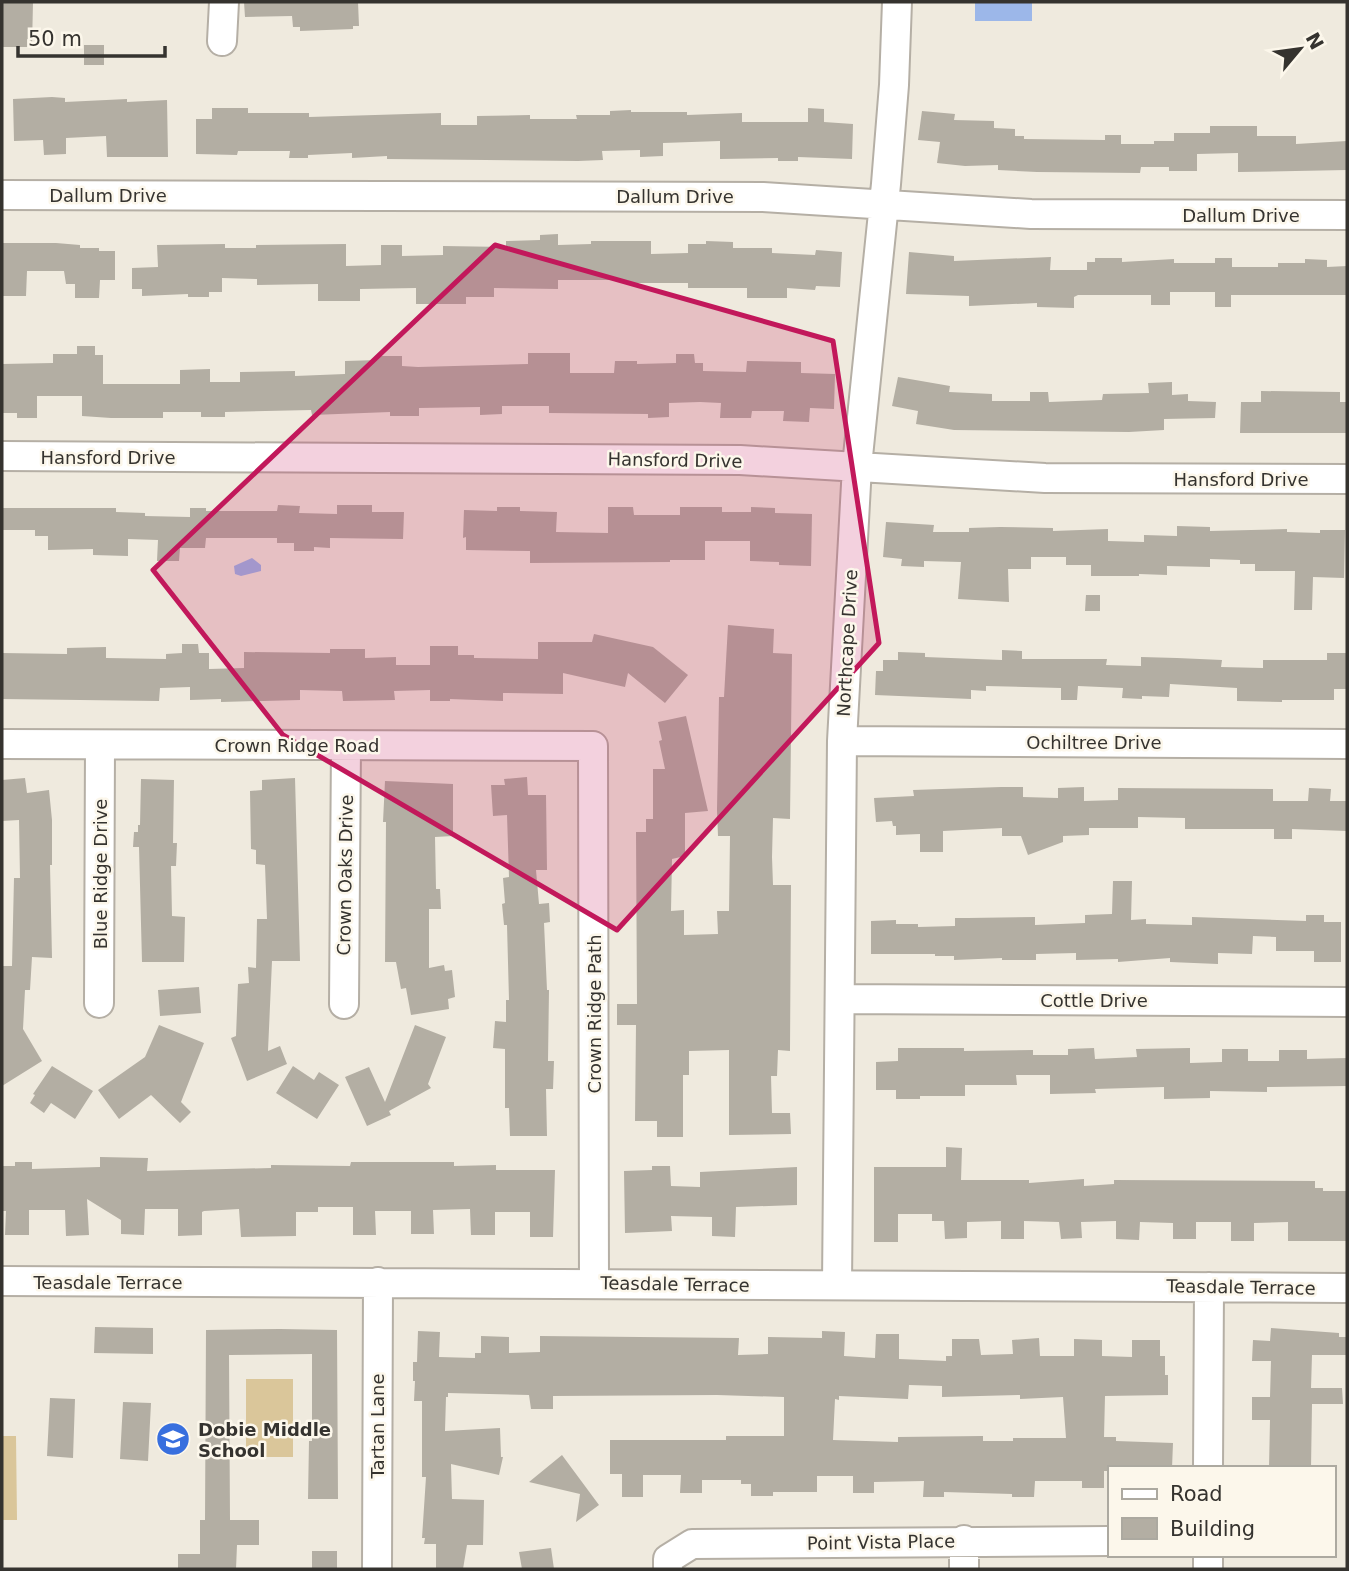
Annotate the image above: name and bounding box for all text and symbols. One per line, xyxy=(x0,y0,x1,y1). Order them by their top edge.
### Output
scale bar xyxy=(18,14,164,58)
north arrow xyxy=(1265,14,1335,84)
text: 50 m xyxy=(28,27,82,51)
text: N xyxy=(1301,28,1328,53)
street label: Dallum Drive xyxy=(49,185,167,206)
street label: Dallum Drive xyxy=(616,186,734,207)
street label: Dallum Drive xyxy=(1182,205,1300,226)
street label: Hansford Drive xyxy=(41,447,175,468)
street label: Hansford Drive xyxy=(607,448,743,472)
street label: Hansford Drive xyxy=(1174,469,1308,490)
street label: Northcape Drive xyxy=(833,569,861,717)
street label: Ochiltree Drive xyxy=(1026,732,1162,753)
street label: Crown Ridge Road xyxy=(215,735,379,756)
street label: Crown Oaks Drive xyxy=(333,794,357,956)
street label: Blue Ridge Drive xyxy=(90,799,111,949)
street label: Crown Ridge Path xyxy=(584,934,605,1094)
street label: Cottle Drive xyxy=(1040,990,1148,1011)
street label: Teasdale Terrace xyxy=(32,1272,183,1293)
street label: Teasdale Terrace xyxy=(599,1272,750,1296)
street label: Teasdale Terrace xyxy=(1165,1275,1316,1299)
street label: Tartan Lane xyxy=(367,1373,388,1480)
place label: Dobie Middle School xyxy=(198,1419,331,1461)
school or university icon: Dobie Middle School xyxy=(154,1420,192,1458)
legend xyxy=(1108,1466,1335,1557)
text: Road xyxy=(1170,1482,1223,1506)
text: Building xyxy=(1170,1517,1255,1541)
street label: Point Vista Place xyxy=(807,1530,955,1554)

